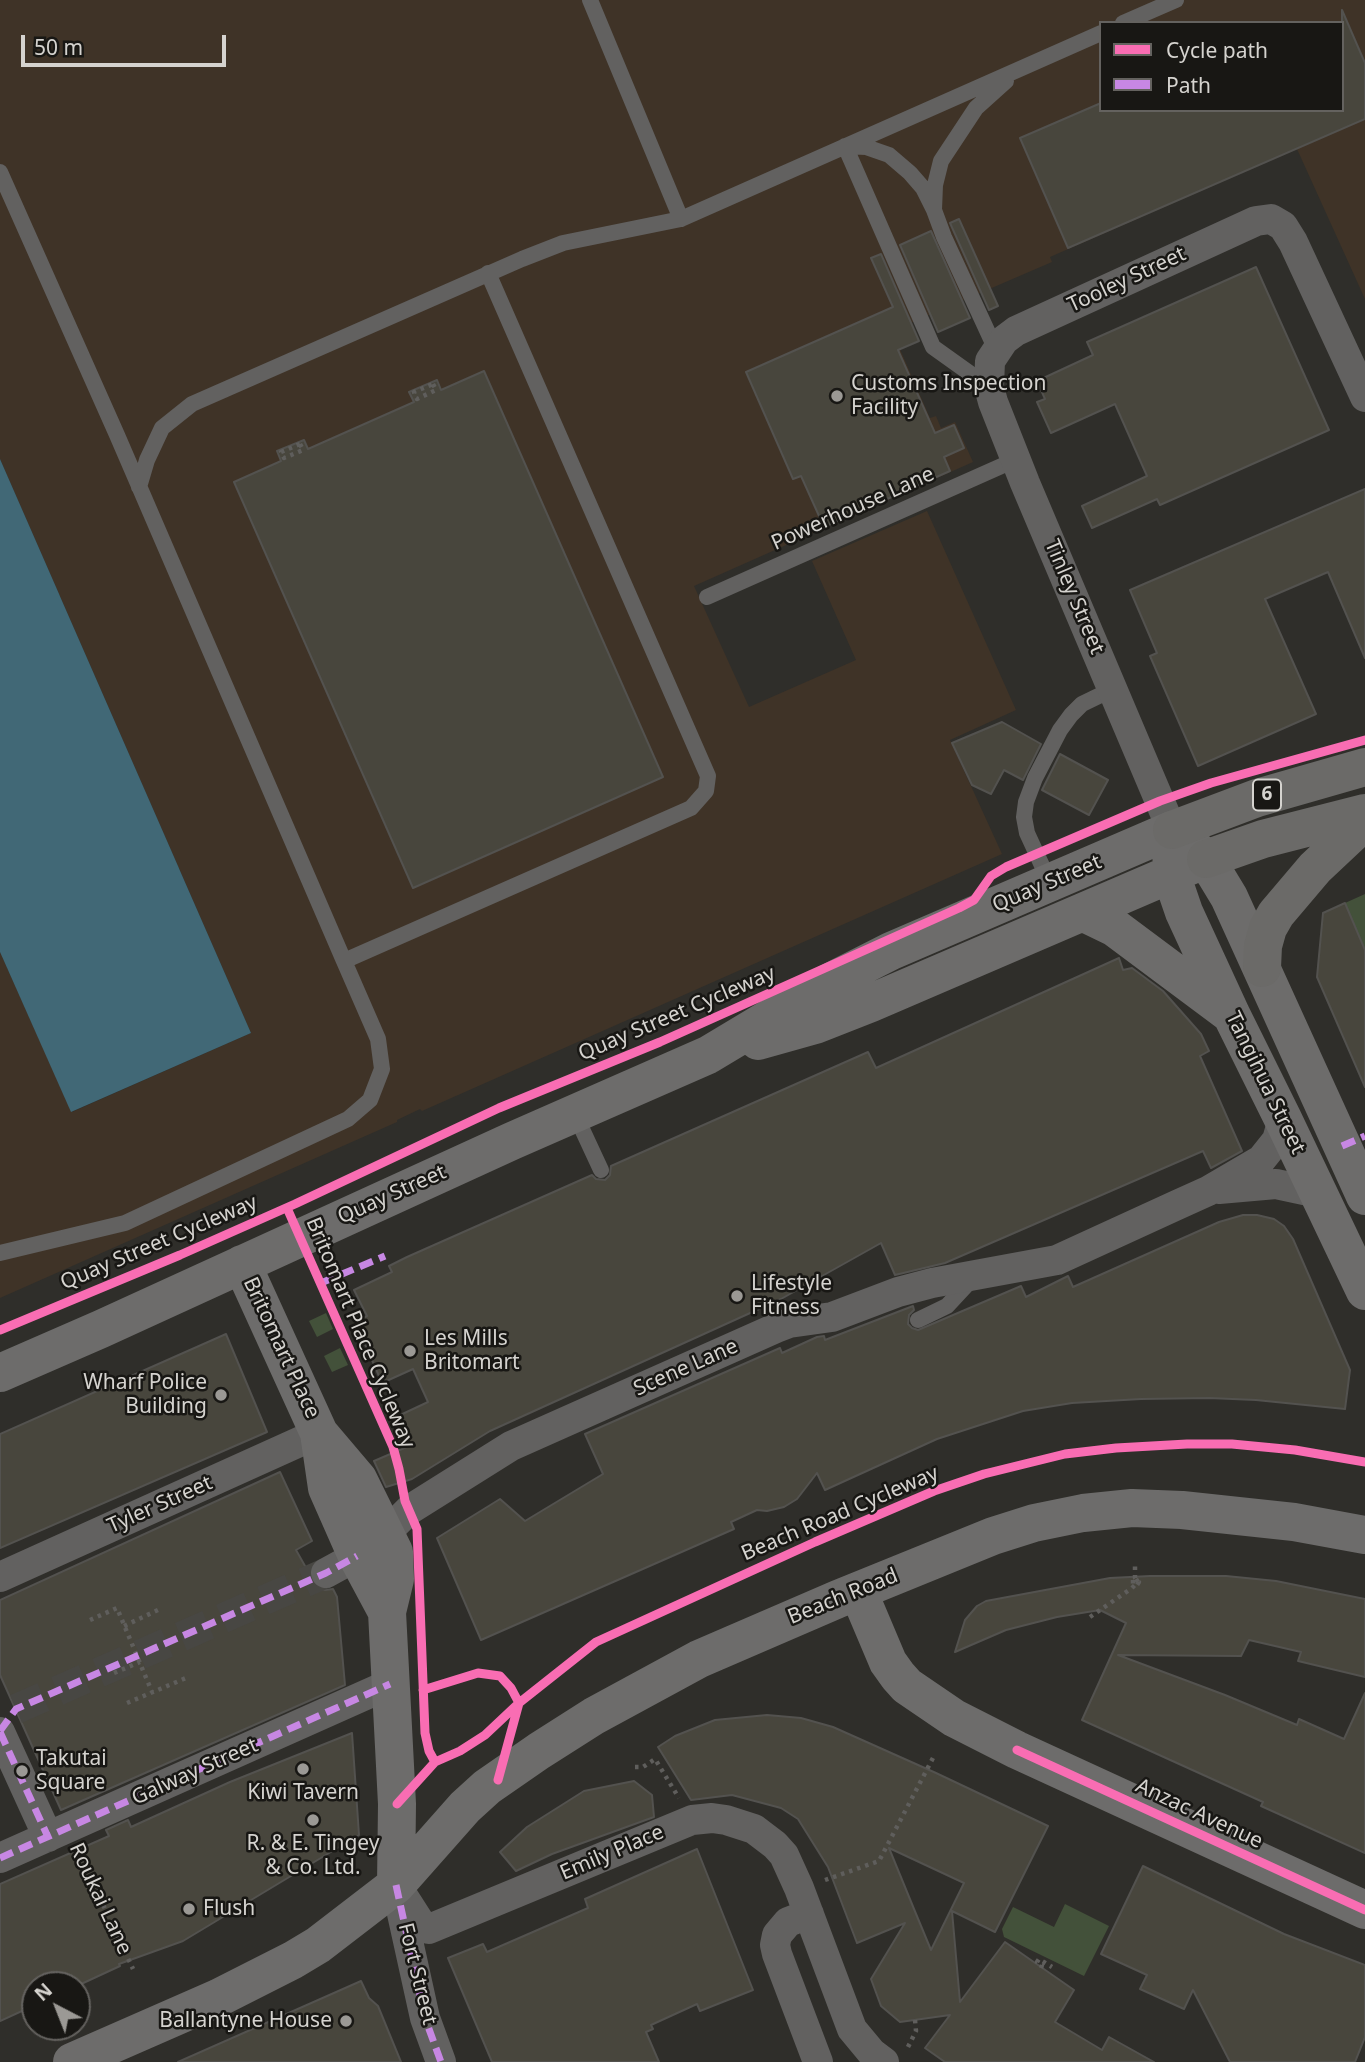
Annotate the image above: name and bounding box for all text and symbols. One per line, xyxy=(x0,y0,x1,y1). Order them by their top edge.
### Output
scale bar xyxy=(24,21,229,65)
legend xyxy=(1099,21,1344,112)
text: 50 m xyxy=(34,33,83,61)
text: Cycle path xyxy=(1166,36,1268,64)
text: Path xyxy=(1166,71,1211,99)
street label: Tooley Street xyxy=(1064,242,1190,318)
place label: Customs Inspection Facility xyxy=(851,371,1046,421)
marker: Customs Inspection Facility xyxy=(829,388,845,404)
street label: Powerhouse Lane xyxy=(768,462,938,556)
street label: Tinley Street xyxy=(1039,536,1109,658)
road number: 6 xyxy=(1253,780,1281,810)
street label: Quay Street xyxy=(989,850,1105,918)
street label: Quay Street Cycleway xyxy=(575,961,779,1067)
street label: Tangihua Street xyxy=(1220,1008,1310,1158)
street label: Quay Street xyxy=(334,1160,450,1230)
street label: Quay Street Cycleway xyxy=(57,1190,261,1296)
street label: Britomart Place Cycleway xyxy=(300,1214,420,1452)
place label: Lifestyle Fitness xyxy=(751,1271,832,1321)
street label: Britomart Place xyxy=(237,1273,325,1423)
marker: Lifestyle Fitness xyxy=(729,1288,745,1304)
place label: Les Mills Britomart xyxy=(424,1326,520,1376)
street label: Scene Lane xyxy=(630,1334,742,1402)
marker: Les Mills Britomart xyxy=(402,1343,418,1359)
place label: Wharf Police Building xyxy=(83,1370,207,1420)
marker: Wharf Police Building xyxy=(213,1387,229,1403)
street label: Beach Road Cycleway xyxy=(738,1461,942,1567)
street label: Tyler Street xyxy=(104,1471,216,1539)
street label: Beach Road xyxy=(784,1564,902,1630)
street label: Galway Street xyxy=(128,1733,262,1811)
place label: Takutai Square xyxy=(36,1746,107,1796)
marker: Kiwi Tavern xyxy=(295,1761,311,1777)
marker: Takutai Square xyxy=(14,1763,30,1779)
street label: Anzac Avenue xyxy=(1131,1774,1267,1854)
place label: Kiwi Tavern xyxy=(247,1780,359,1806)
marker: R. & E. Tingey & Co. Ltd. xyxy=(305,1812,321,1828)
street label: Emily Place xyxy=(556,1820,668,1886)
place label: R. & E. Tingey & Co. Ltd. xyxy=(247,1831,379,1881)
street label: Roukai Lane xyxy=(63,1839,137,1959)
place label: Flush xyxy=(203,1896,255,1922)
marker: Flush xyxy=(181,1901,197,1917)
street label: Fort Street xyxy=(392,1921,442,2027)
north arrow xyxy=(21,1971,91,2041)
text: N xyxy=(29,1977,58,2007)
place label: Ballantyne House xyxy=(159,2008,332,2034)
marker: Ballantyne House xyxy=(338,2013,354,2029)

